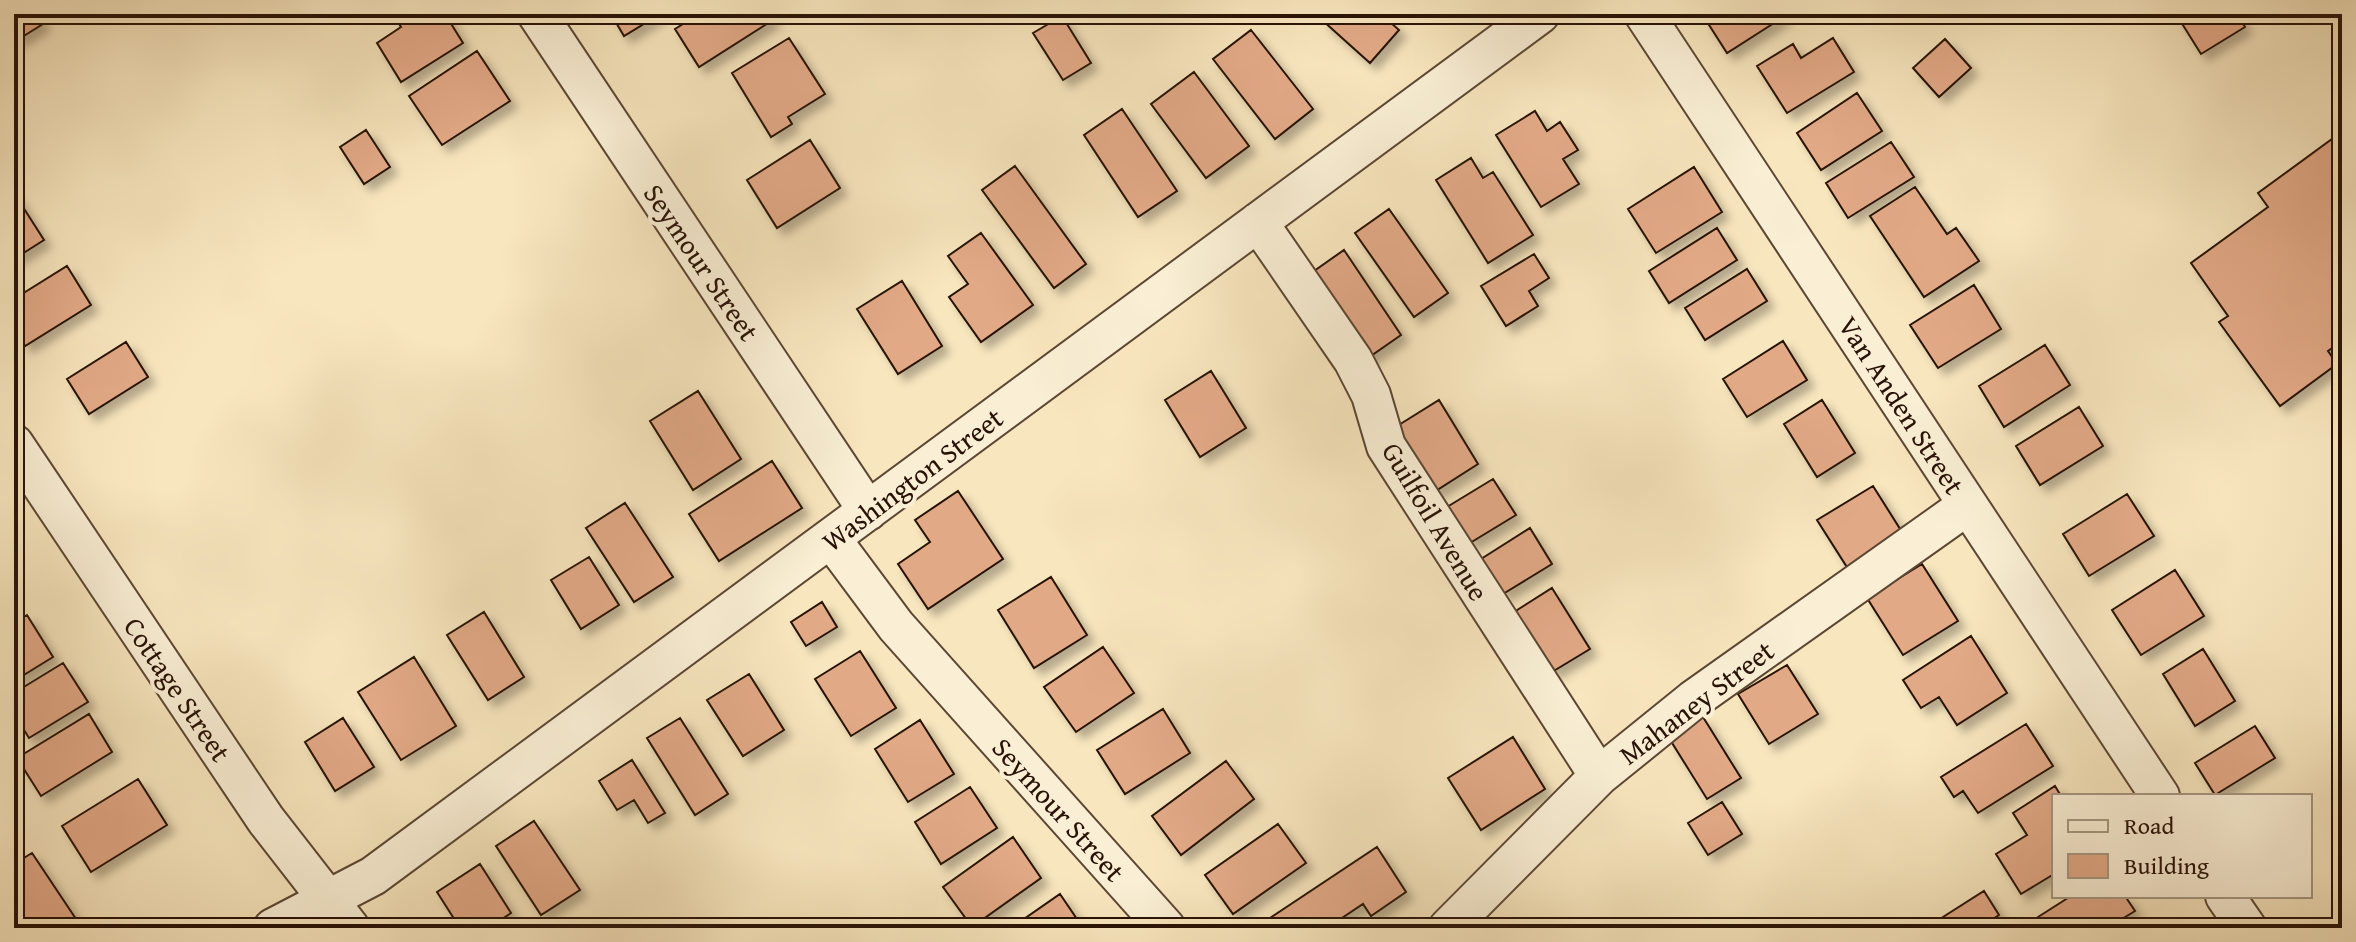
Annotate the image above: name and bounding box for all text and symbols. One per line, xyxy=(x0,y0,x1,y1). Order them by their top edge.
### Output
street label: Seymour Street xyxy=(634,175,770,349)
street label: Van Anden Street xyxy=(1829,308,1975,502)
street label: Washington Street xyxy=(813,397,1011,561)
street label: Guilfoil Avenue xyxy=(1372,434,1500,608)
street label: Cottage Street xyxy=(114,608,242,770)
street label: Mahaney Street xyxy=(1610,630,1782,774)
street label: Seymour Street xyxy=(983,728,1135,890)
legend xyxy=(2052,794,2312,898)
text: Road xyxy=(2124,808,2174,843)
text: Building xyxy=(2124,848,2209,883)

